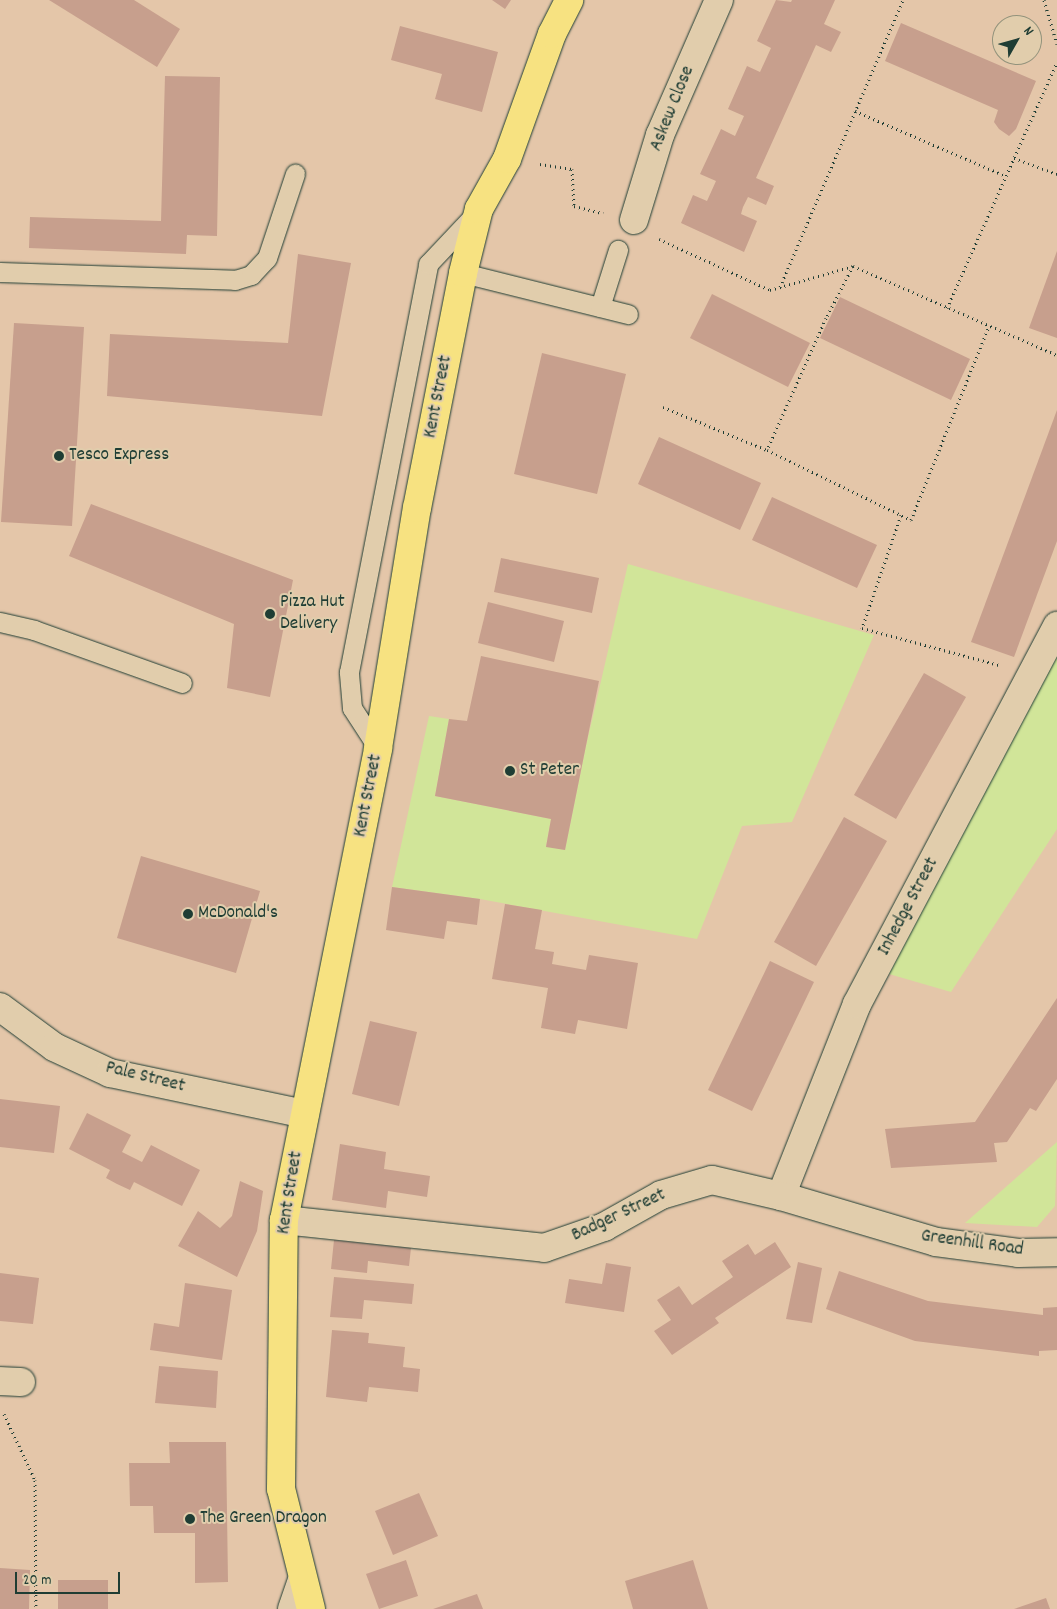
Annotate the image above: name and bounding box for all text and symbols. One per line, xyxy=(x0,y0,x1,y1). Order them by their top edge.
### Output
north arrow xyxy=(992,15,1042,65)
text: N xyxy=(1018,22,1038,40)
street label: Askew Close xyxy=(646,63,700,155)
street label: Kent Street xyxy=(420,354,458,440)
place label: Tesco Express xyxy=(69,445,169,467)
marker: Tesco Express xyxy=(53,450,65,462)
place label: Pizza Hut Delivery xyxy=(280,592,345,636)
marker: Pizza Hut Delivery xyxy=(264,608,276,620)
street label: Kent Street xyxy=(350,753,388,839)
place label: St Peter xyxy=(520,760,579,782)
marker: St Peter xyxy=(504,765,516,777)
street label: Inhedge Street xyxy=(874,854,944,960)
place label: McDonald's xyxy=(198,903,278,925)
marker: McDonald's xyxy=(182,908,194,920)
street label: Pale Street xyxy=(103,1057,187,1099)
street label: Kent Street xyxy=(273,1150,309,1236)
street label: Badger Street xyxy=(568,1184,670,1248)
street label: Greenhill Road xyxy=(919,1226,1025,1262)
place label: The Green Dragon xyxy=(200,1508,327,1530)
marker: The Green Dragon xyxy=(184,1513,196,1525)
scale bar xyxy=(18,1562,122,1594)
text: 20 m xyxy=(23,1570,51,1592)

